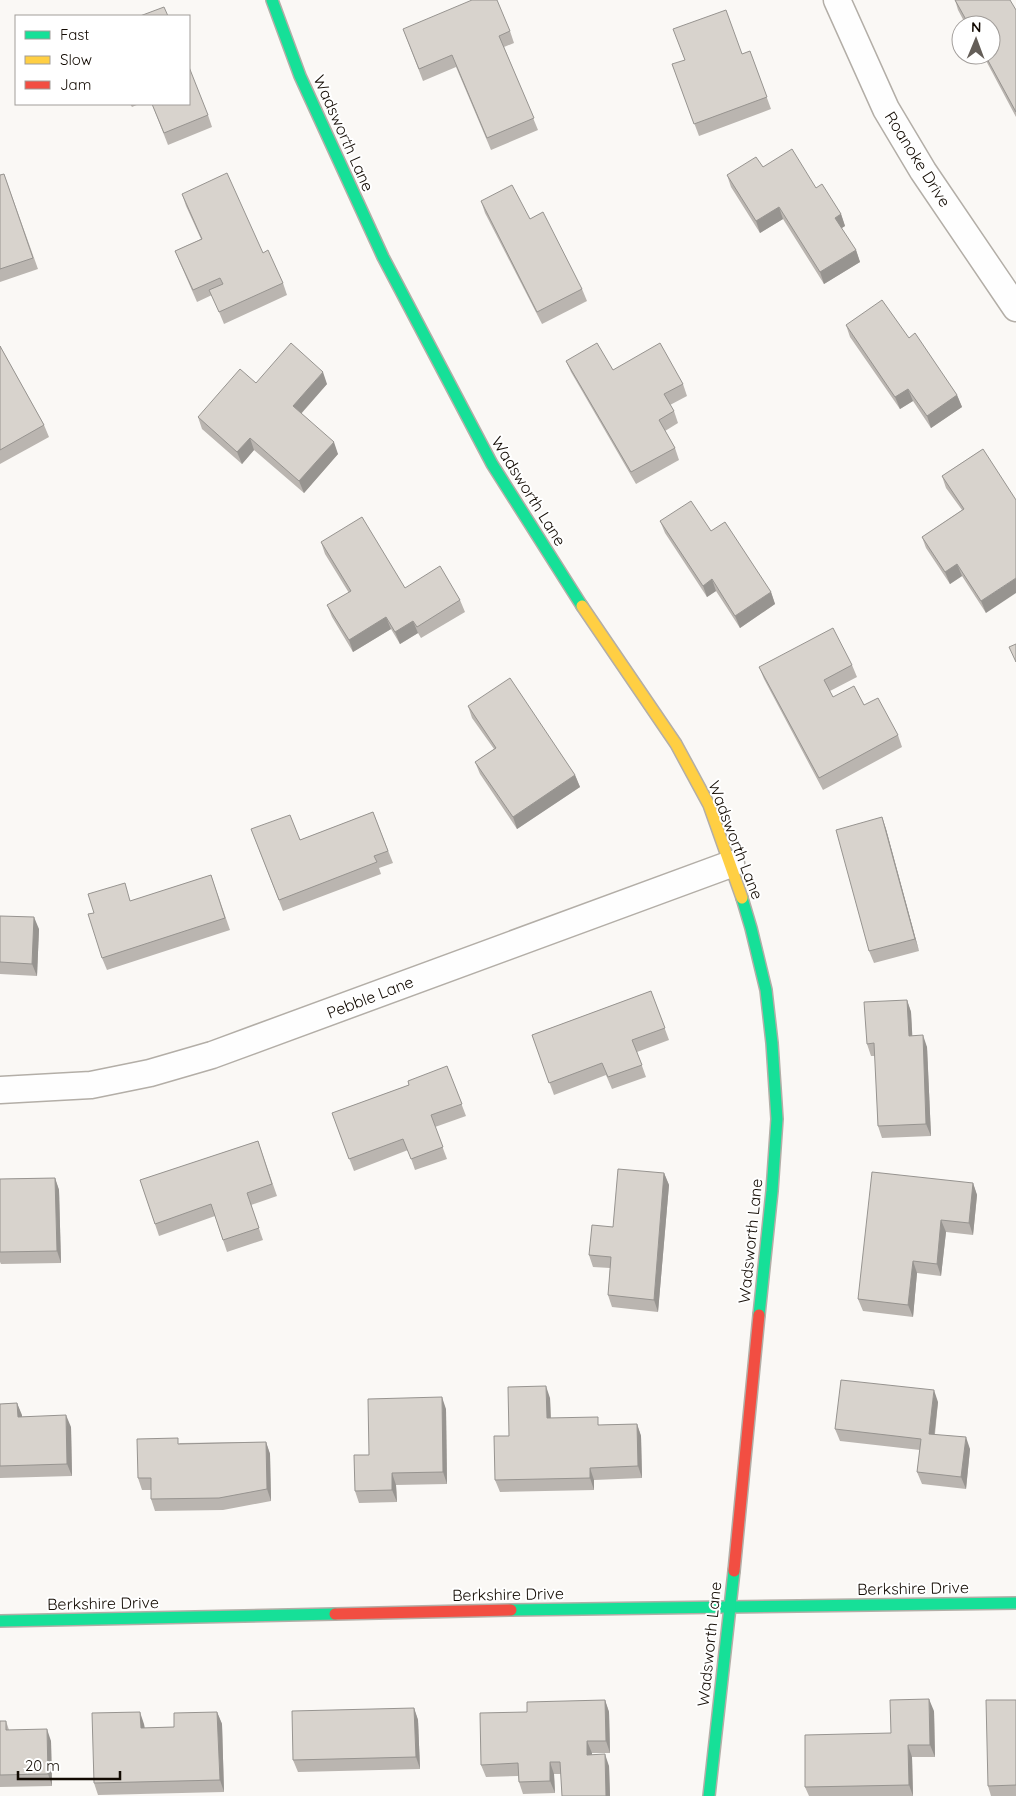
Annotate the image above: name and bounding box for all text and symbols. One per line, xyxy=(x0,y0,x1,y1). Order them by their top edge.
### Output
legend xyxy=(15,15,190,105)
north arrow xyxy=(951,15,1001,65)
text: N xyxy=(971,18,982,36)
text: Fast xyxy=(60,25,89,44)
text: Slow xyxy=(60,50,92,69)
street label: Wadsworth Lane xyxy=(309,72,379,194)
text: Jam xyxy=(60,75,91,94)
street label: Roanoke Drive xyxy=(881,107,955,211)
street label: Wadsworth Lane xyxy=(487,433,571,549)
street label: Wadsworth Lane xyxy=(704,778,768,902)
street label: Pebble Lane xyxy=(324,971,416,1023)
street label: Wadsworth Lane xyxy=(733,1178,767,1304)
street label: Berkshire Drive xyxy=(857,1577,969,1599)
street label: Wadsworth Lane xyxy=(692,1581,726,1707)
street label: Berkshire Drive xyxy=(452,1583,564,1605)
street label: Berkshire Drive xyxy=(47,1592,159,1614)
scale bar xyxy=(18,1748,120,1780)
text: 20 m xyxy=(25,1756,60,1775)

